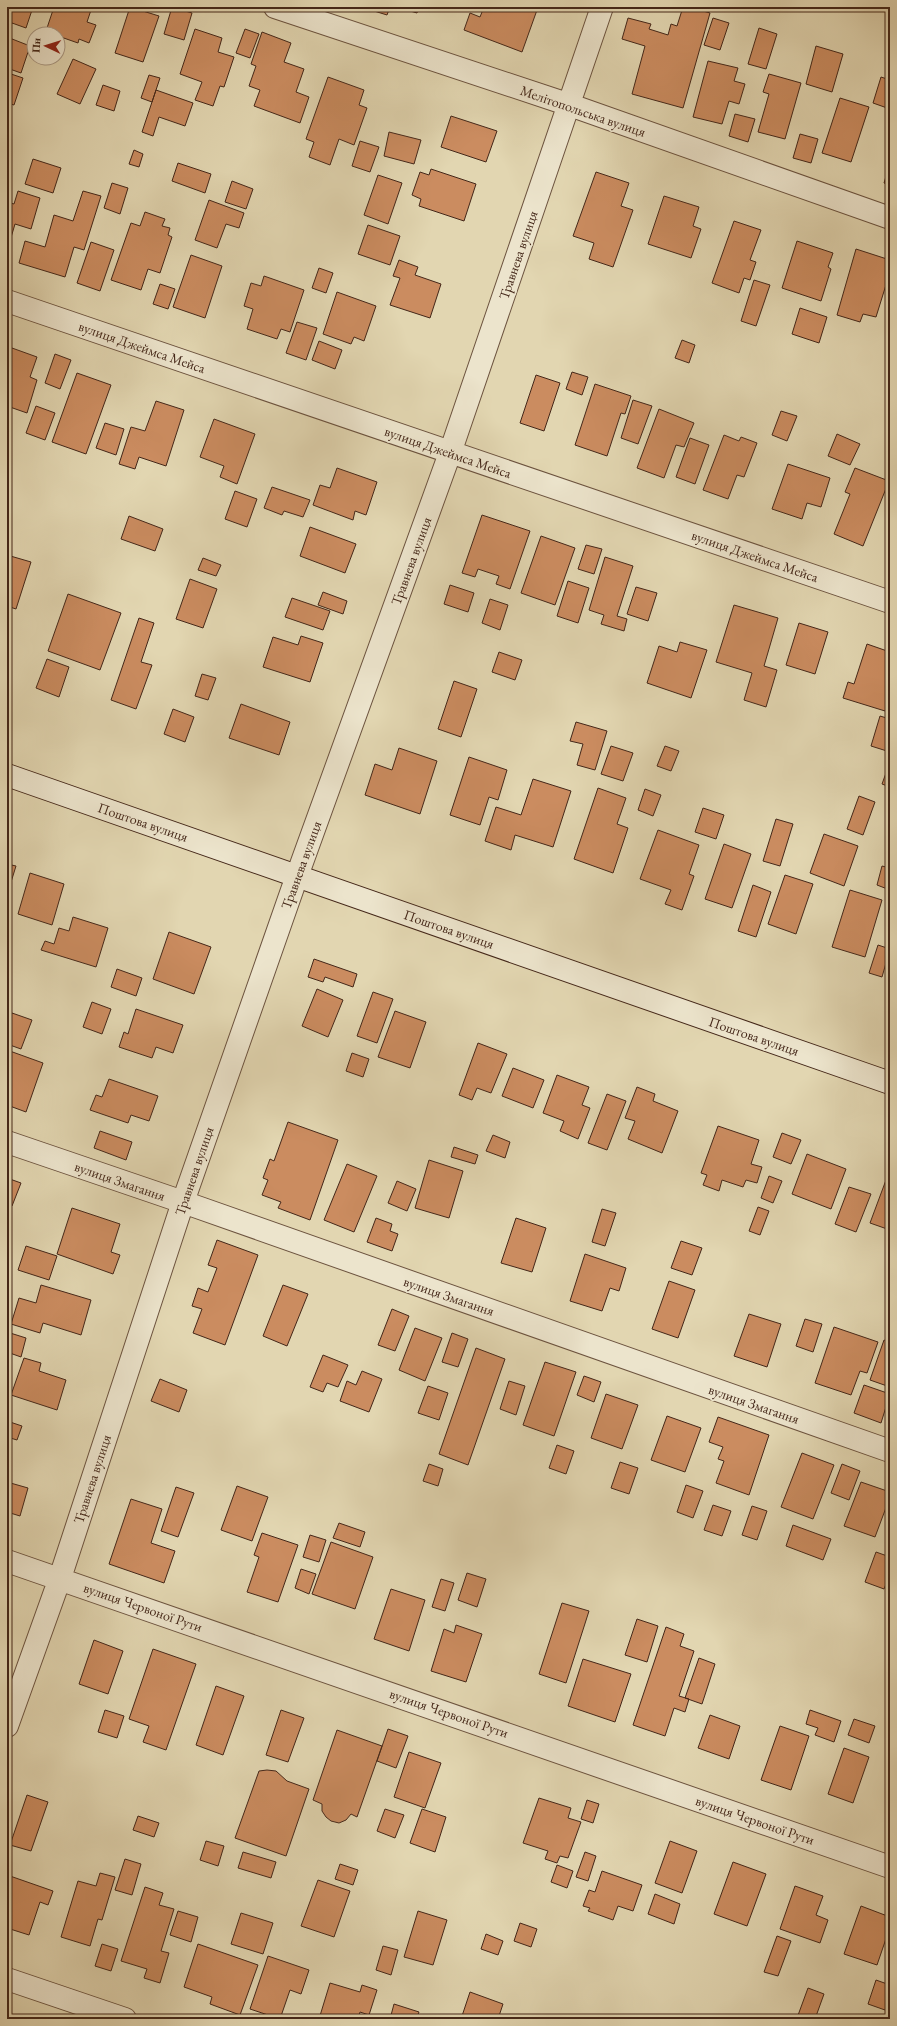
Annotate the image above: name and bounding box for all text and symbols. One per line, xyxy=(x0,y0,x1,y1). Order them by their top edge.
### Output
north arrow xyxy=(26,26,66,66)
text: Пн xyxy=(29,37,44,53)
street label: Мелітопольська вулиця xyxy=(518,81,648,141)
street label: Травнева вулиця xyxy=(494,208,542,302)
street label: вулиця Джеймса Мейса xyxy=(76,317,208,377)
street label: вулиця Джеймса Мейса xyxy=(382,422,514,482)
street label: Травнева вулиця xyxy=(387,514,435,608)
street label: вулиця Джеймса Мейса xyxy=(689,526,821,586)
street label: Поштова вулиця xyxy=(95,798,191,846)
street label: Травнева вулиця xyxy=(277,818,325,912)
street label: Поштова вулиця xyxy=(401,905,497,953)
street label: Поштова вулиця xyxy=(706,1012,802,1060)
street label: Травнева вулиця xyxy=(170,1124,218,1218)
street label: вулиця Змагання xyxy=(72,1157,168,1205)
street label: вулиця Змагання xyxy=(401,1272,497,1320)
street label: вулиця Змагання xyxy=(706,1380,802,1428)
street label: Травнева вулиця xyxy=(69,1432,115,1526)
street label: вулиця Червоної Рути xyxy=(81,1578,205,1636)
street label: вулиця Червоної Рути xyxy=(387,1684,511,1742)
street label: вулиця Червоної Рути xyxy=(693,1791,817,1849)

